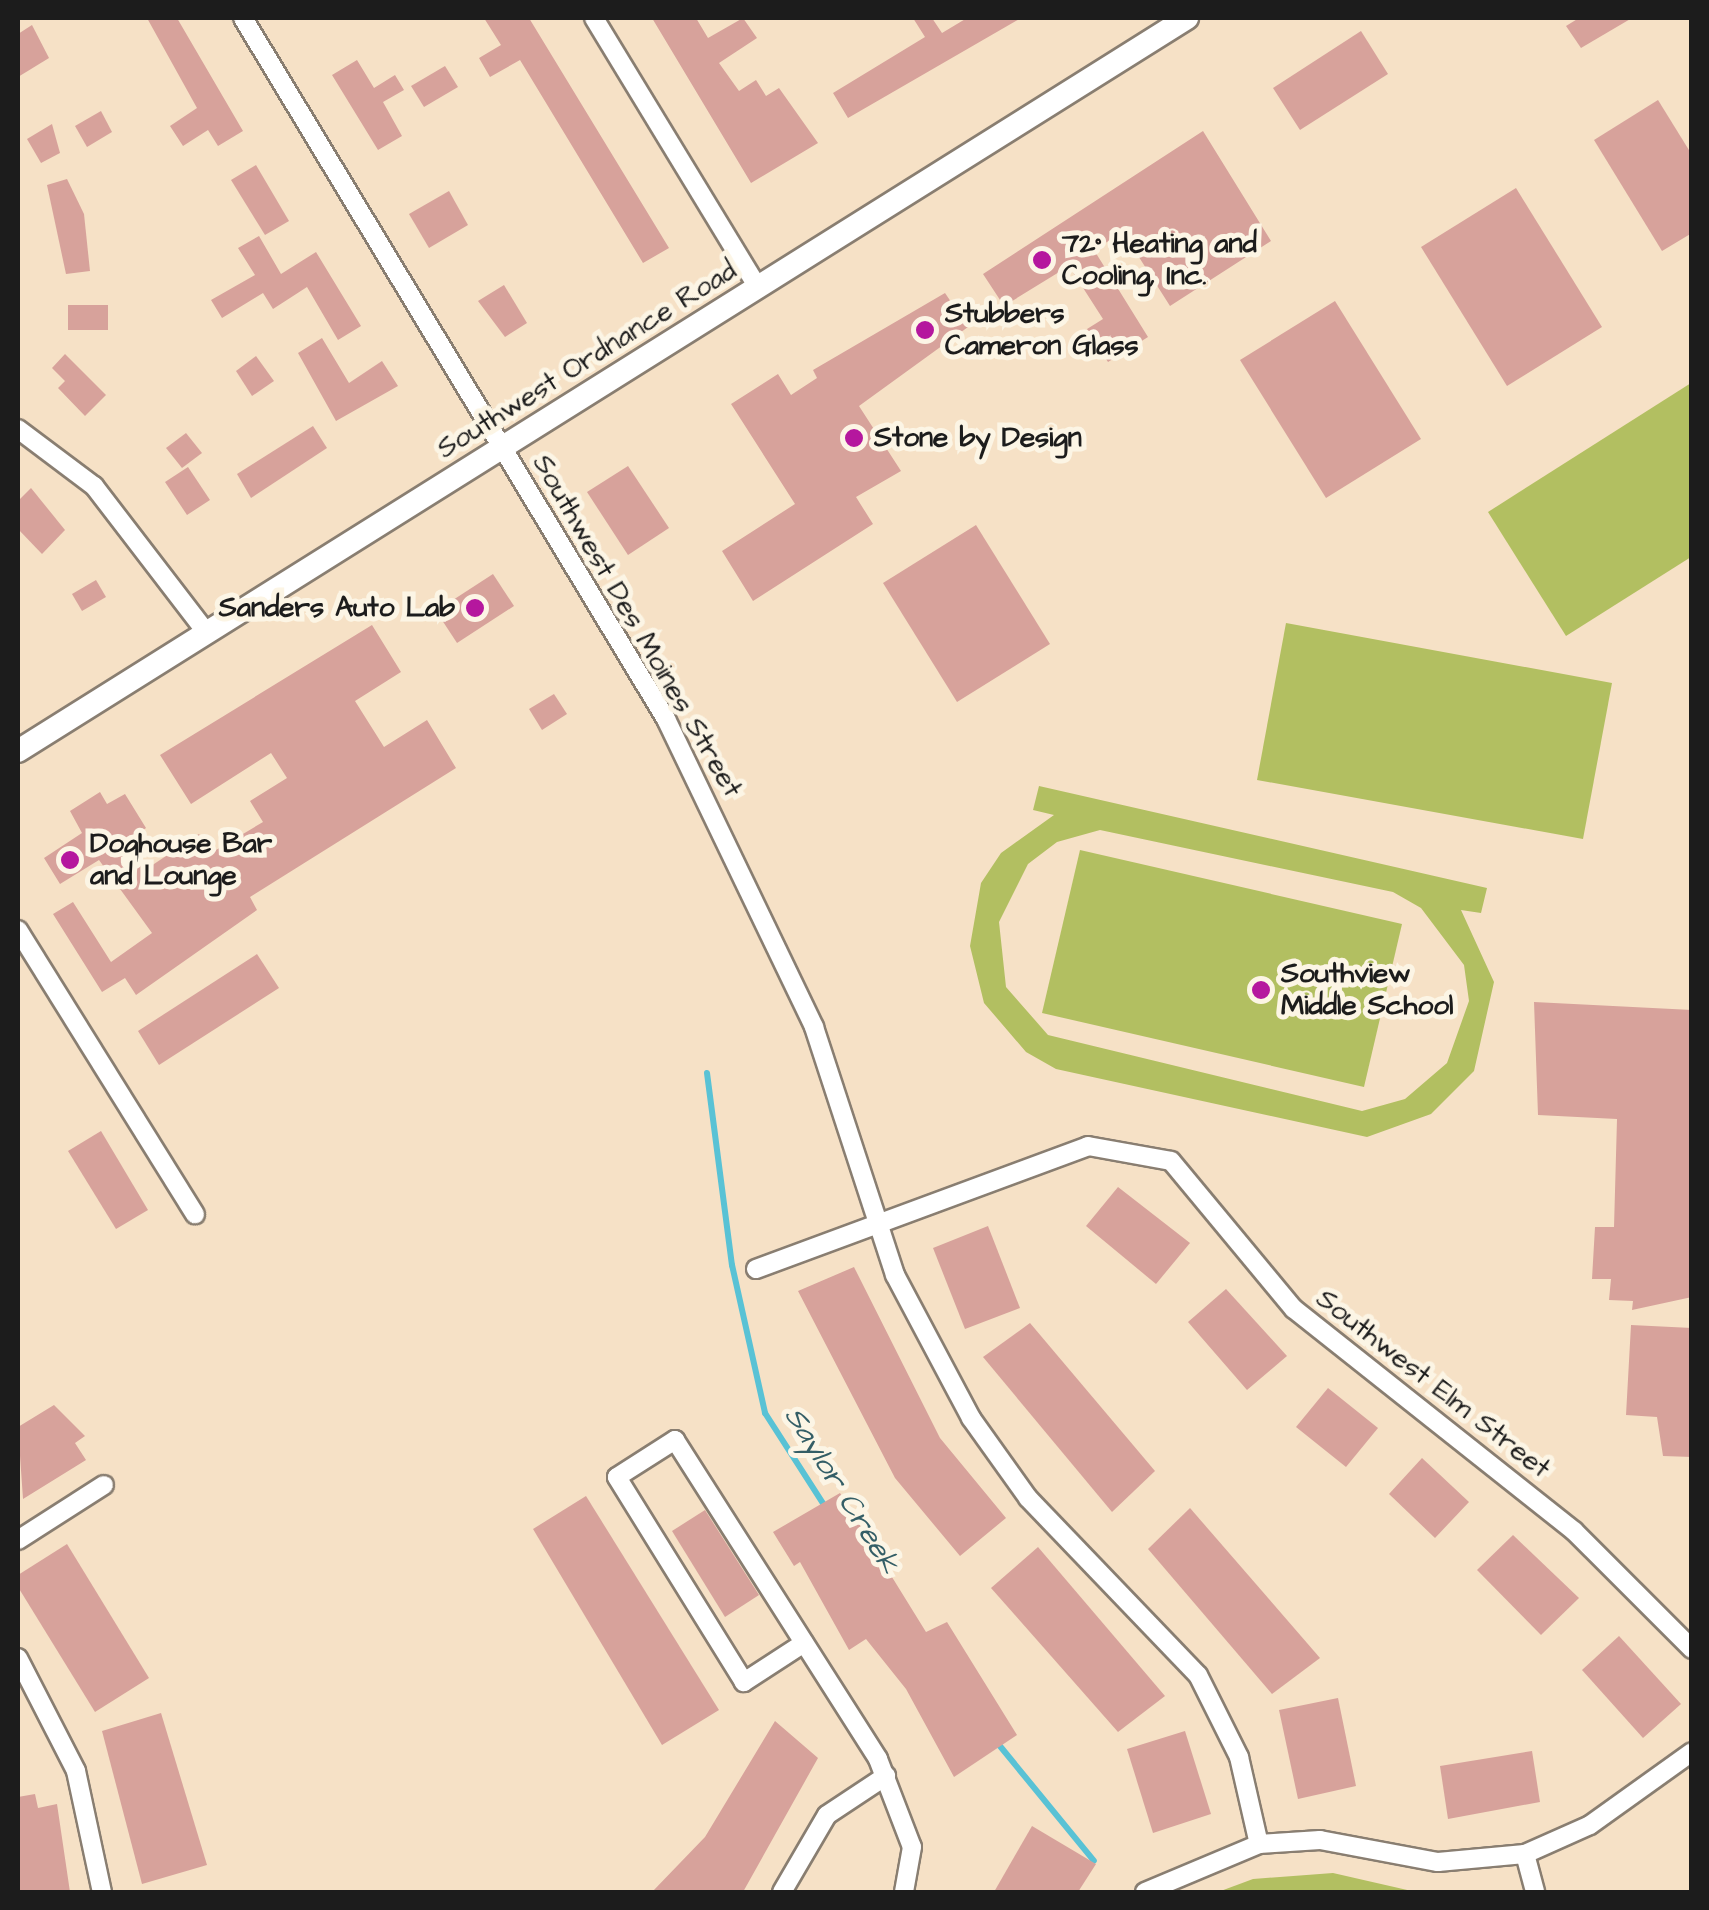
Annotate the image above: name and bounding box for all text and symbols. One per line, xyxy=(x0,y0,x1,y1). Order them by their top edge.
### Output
place label: 72° Heating and Cooling, Inc. xyxy=(1062,227,1257,293)
marker: 72° Heating and Cooling, Inc. xyxy=(1031,249,1053,271)
street label: Southwest Ordnance Road xyxy=(431,254,743,466)
place label: Stubbers Cameron Glass xyxy=(945,297,1139,363)
marker: Stubbers Cameron Glass xyxy=(914,319,936,341)
place label: Stone by Design xyxy=(874,421,1082,455)
marker: Stone by Design xyxy=(843,427,865,449)
street label: Southwest Des Moines Street xyxy=(525,449,749,803)
place label: Sanders Auto Lab xyxy=(219,591,455,625)
marker: Sanders Auto Lab xyxy=(464,597,486,619)
place label: Doghouse Bar and Lounge xyxy=(90,827,272,893)
marker: Doghouse Bar and Lounge xyxy=(59,849,81,871)
place label: Southview Middle School xyxy=(1281,957,1453,1023)
marker: Southview Middle School xyxy=(1250,979,1272,1001)
street label: Southwest Elm Street xyxy=(1309,1282,1557,1486)
water label: Saylor Creek xyxy=(776,1400,908,1580)

